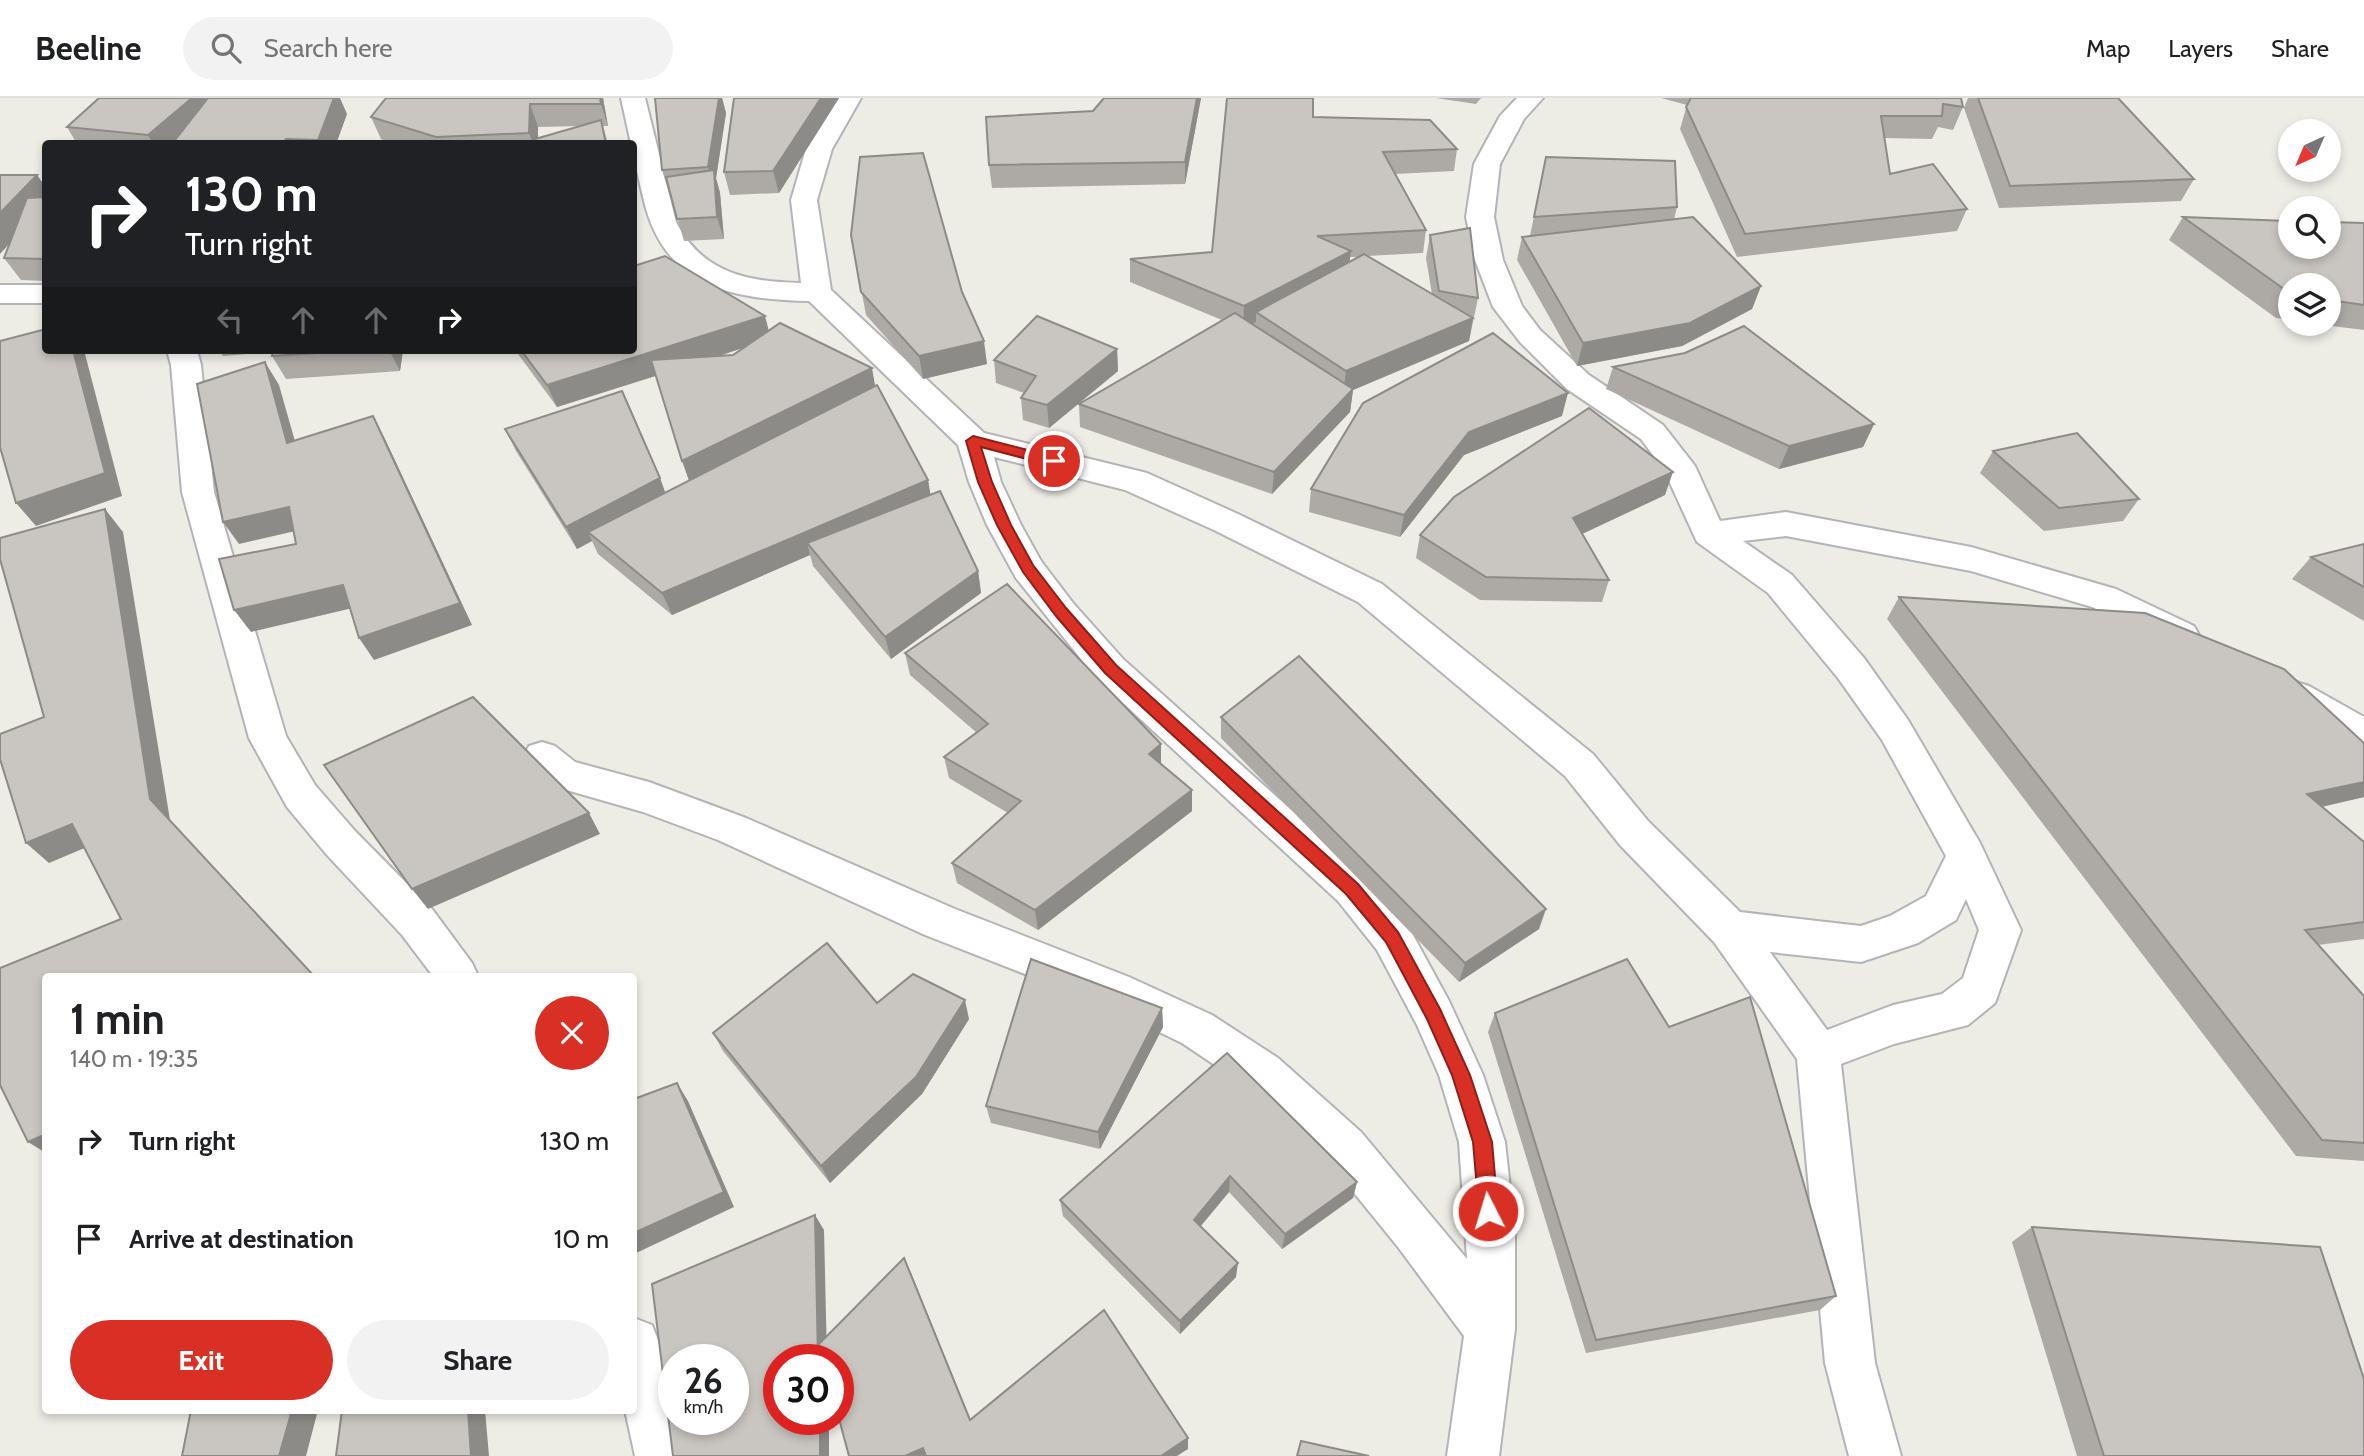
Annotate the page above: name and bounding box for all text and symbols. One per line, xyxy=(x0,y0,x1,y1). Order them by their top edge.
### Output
search box xyxy=(183,17,673,80)
text: Beeline xyxy=(35,28,141,68)
icon: search xyxy=(207,29,245,67)
text: Search here xyxy=(263,32,393,64)
text: Map xyxy=(2086,34,2130,63)
text: Layers xyxy=(2168,34,2233,63)
text: Share xyxy=(2271,34,2329,63)
north arrow xyxy=(2278,119,2342,182)
map controls xyxy=(2278,119,2341,336)
text: 130 m xyxy=(185,164,318,223)
icon: right xyxy=(70,168,161,259)
button: search xyxy=(2278,196,2341,259)
text: Turn right xyxy=(185,224,312,263)
button: layers xyxy=(2278,273,2341,336)
icon: left xyxy=(211,301,249,339)
icon: ahead xyxy=(284,301,322,339)
icon: ahead xyxy=(357,301,395,339)
icon: right xyxy=(430,301,468,339)
pin xyxy=(1024,431,1084,491)
icon: arrive xyxy=(1035,442,1073,480)
text: 1 min xyxy=(70,993,165,1045)
button: close xyxy=(535,996,609,1070)
text: 140 m · 19:35 xyxy=(70,1045,198,1073)
icon: right xyxy=(70,1122,108,1160)
text: Turn right xyxy=(129,1125,235,1157)
text: 130 m xyxy=(540,1125,609,1157)
position arrow xyxy=(1451,1174,1525,1248)
icon: arrive xyxy=(70,1220,108,1258)
text: Arrive at destination xyxy=(129,1223,354,1255)
text: 10 m xyxy=(554,1223,609,1255)
button: Exit xyxy=(70,1320,333,1400)
button: Share xyxy=(347,1320,609,1400)
speed limit sign: 30 xyxy=(763,1344,854,1435)
text: 26 xyxy=(684,1359,723,1402)
text: km/h xyxy=(684,1396,723,1418)

